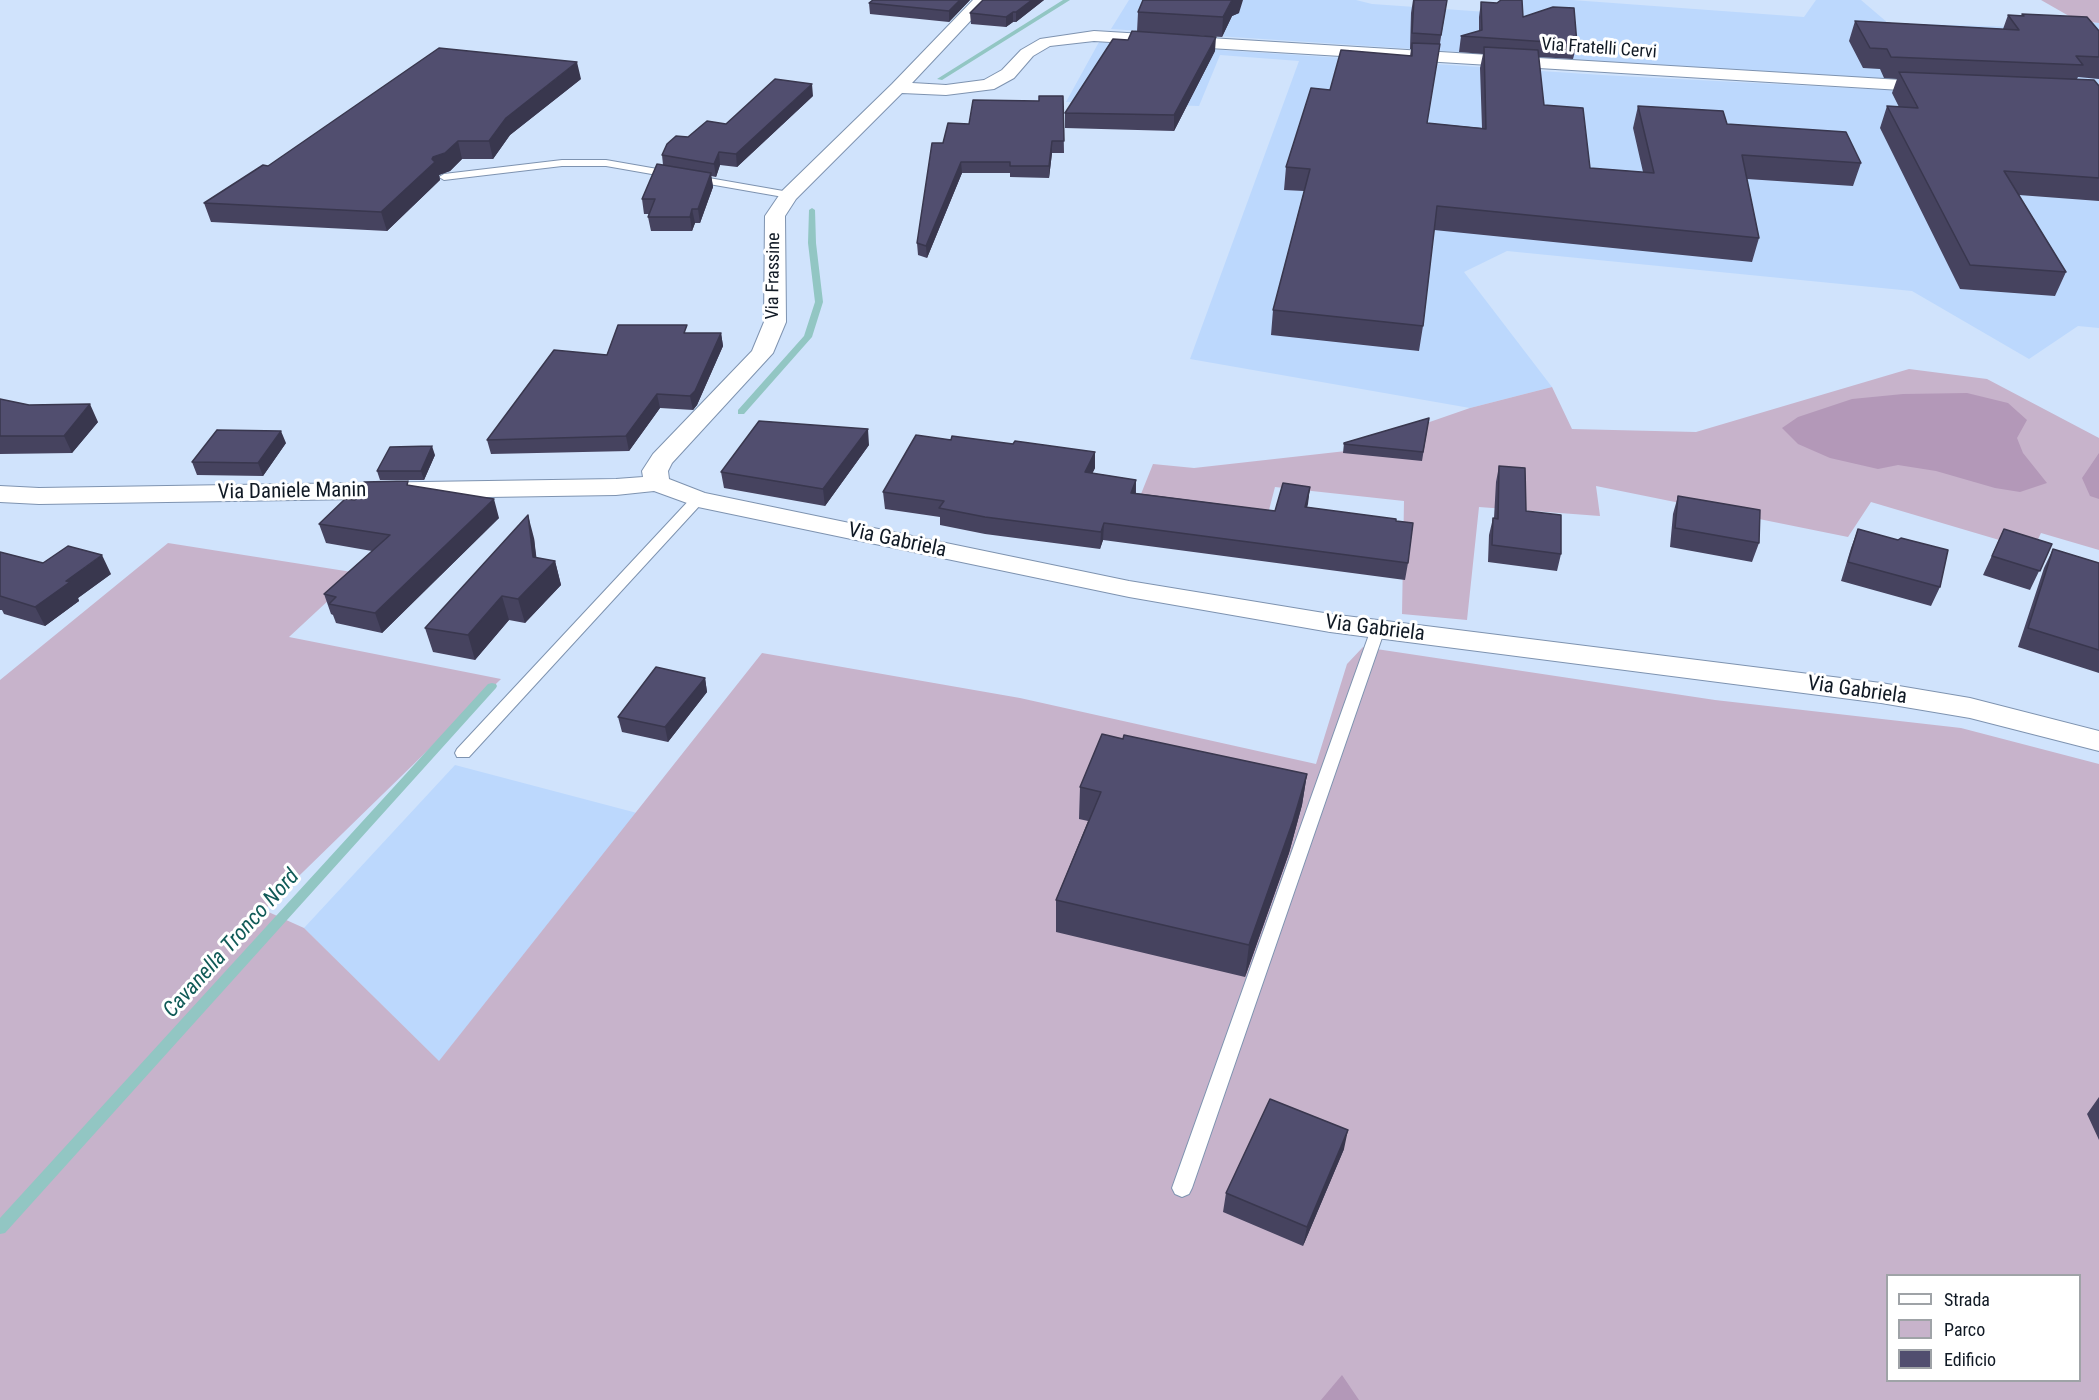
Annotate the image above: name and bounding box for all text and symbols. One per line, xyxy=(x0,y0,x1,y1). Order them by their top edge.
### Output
street label: Via Fratelli Cervi xyxy=(1541,34,1657,64)
street label: Via Frassine xyxy=(762,232,786,320)
street label: Via Daniele Manin xyxy=(217,478,367,506)
street label: Via Gabriela xyxy=(845,518,949,564)
street label: Via Gabriela xyxy=(1324,610,1426,648)
street label: Via Gabriela xyxy=(1806,672,1908,710)
water label: Cavanella Tronco Nord xyxy=(158,864,306,1024)
legend xyxy=(1886,1274,2081,1382)
text: Strada xyxy=(1944,1289,1990,1310)
text: Parco xyxy=(1944,1319,1985,1340)
text: Edificio xyxy=(1944,1349,1996,1370)

